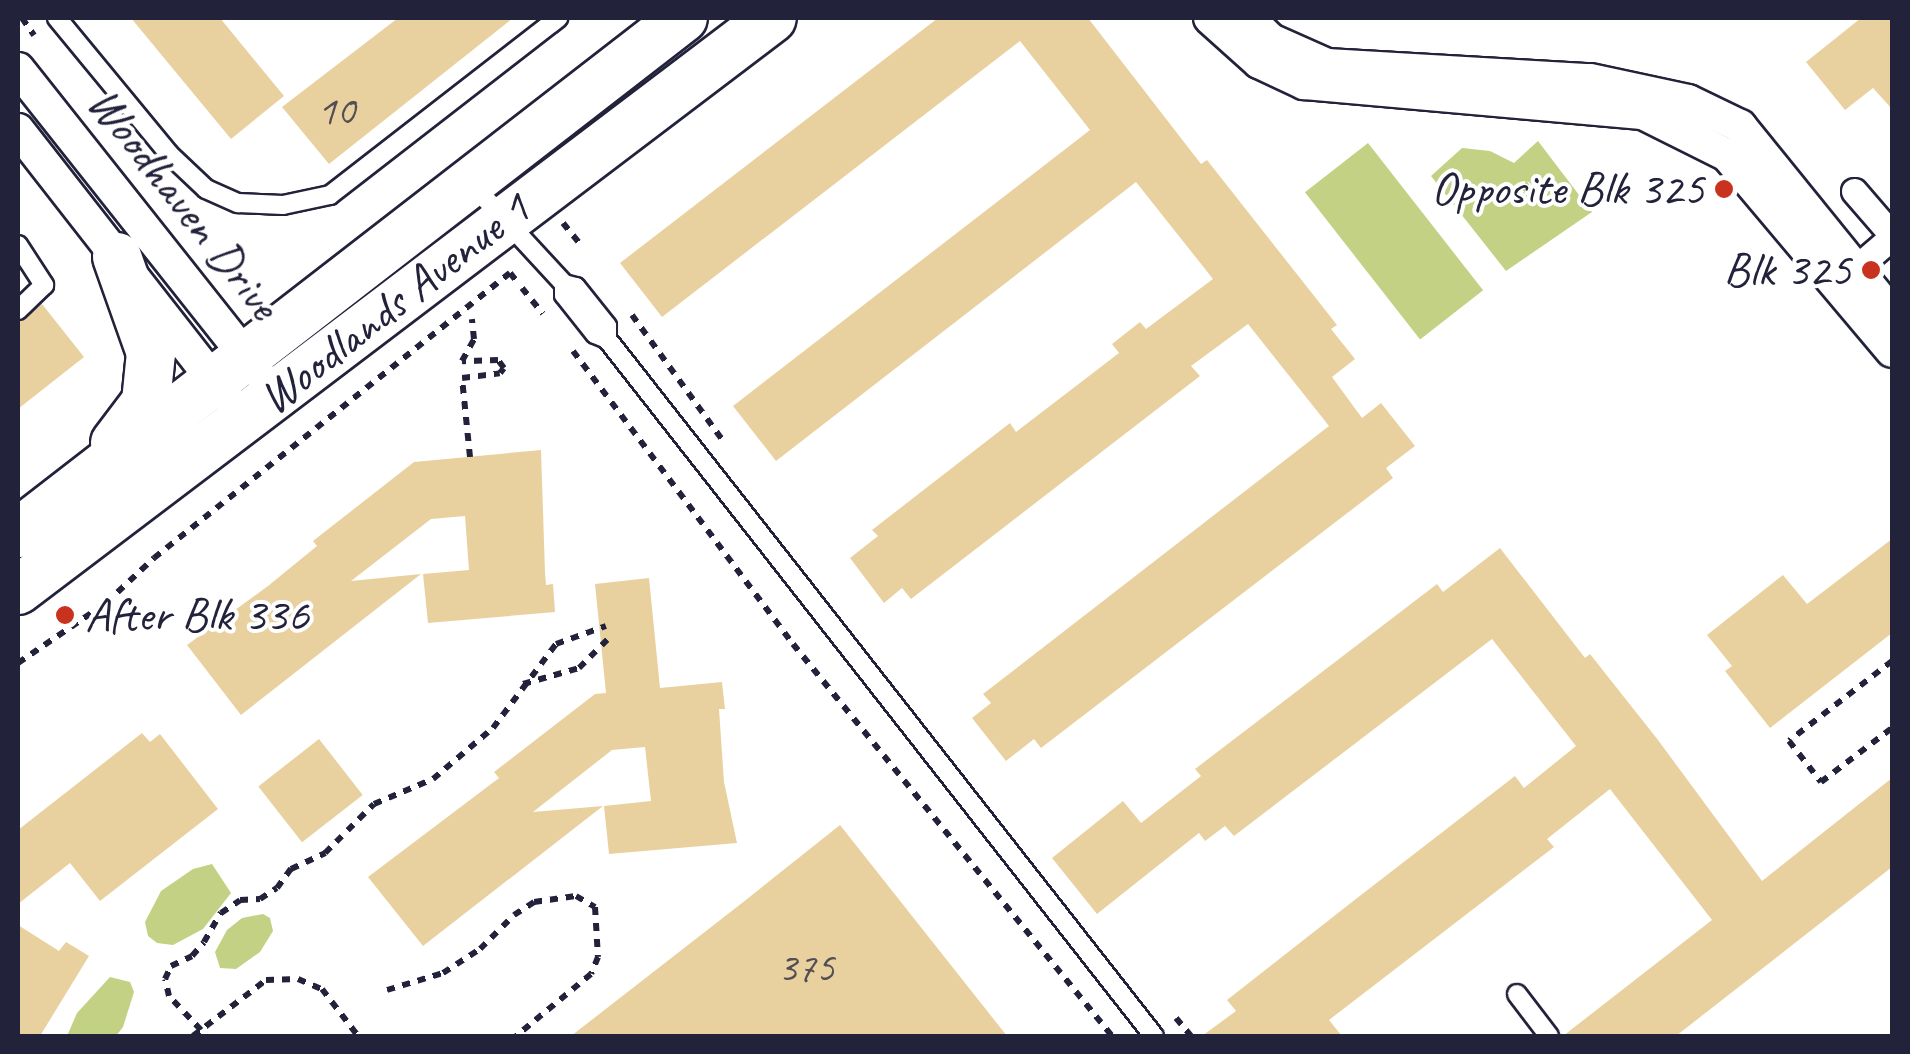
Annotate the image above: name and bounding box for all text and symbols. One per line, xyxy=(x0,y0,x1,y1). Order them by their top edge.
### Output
street label: Woodhaven Drive xyxy=(75,75,293,331)
house number: 10 xyxy=(317,86,355,136)
place label: Opposite Blk 325 xyxy=(1431,160,1704,218)
marker: Opposite Blk 325 xyxy=(1713,178,1735,200)
street label: Woodlands Avenue 1 xyxy=(247,180,541,426)
place label: Blk 325 xyxy=(1724,241,1851,299)
marker: Blk 325 xyxy=(1860,259,1882,281)
place label: After Blk 336 xyxy=(85,586,309,644)
marker: After Blk 336 xyxy=(54,604,76,626)
house number: 375 xyxy=(778,943,834,993)

